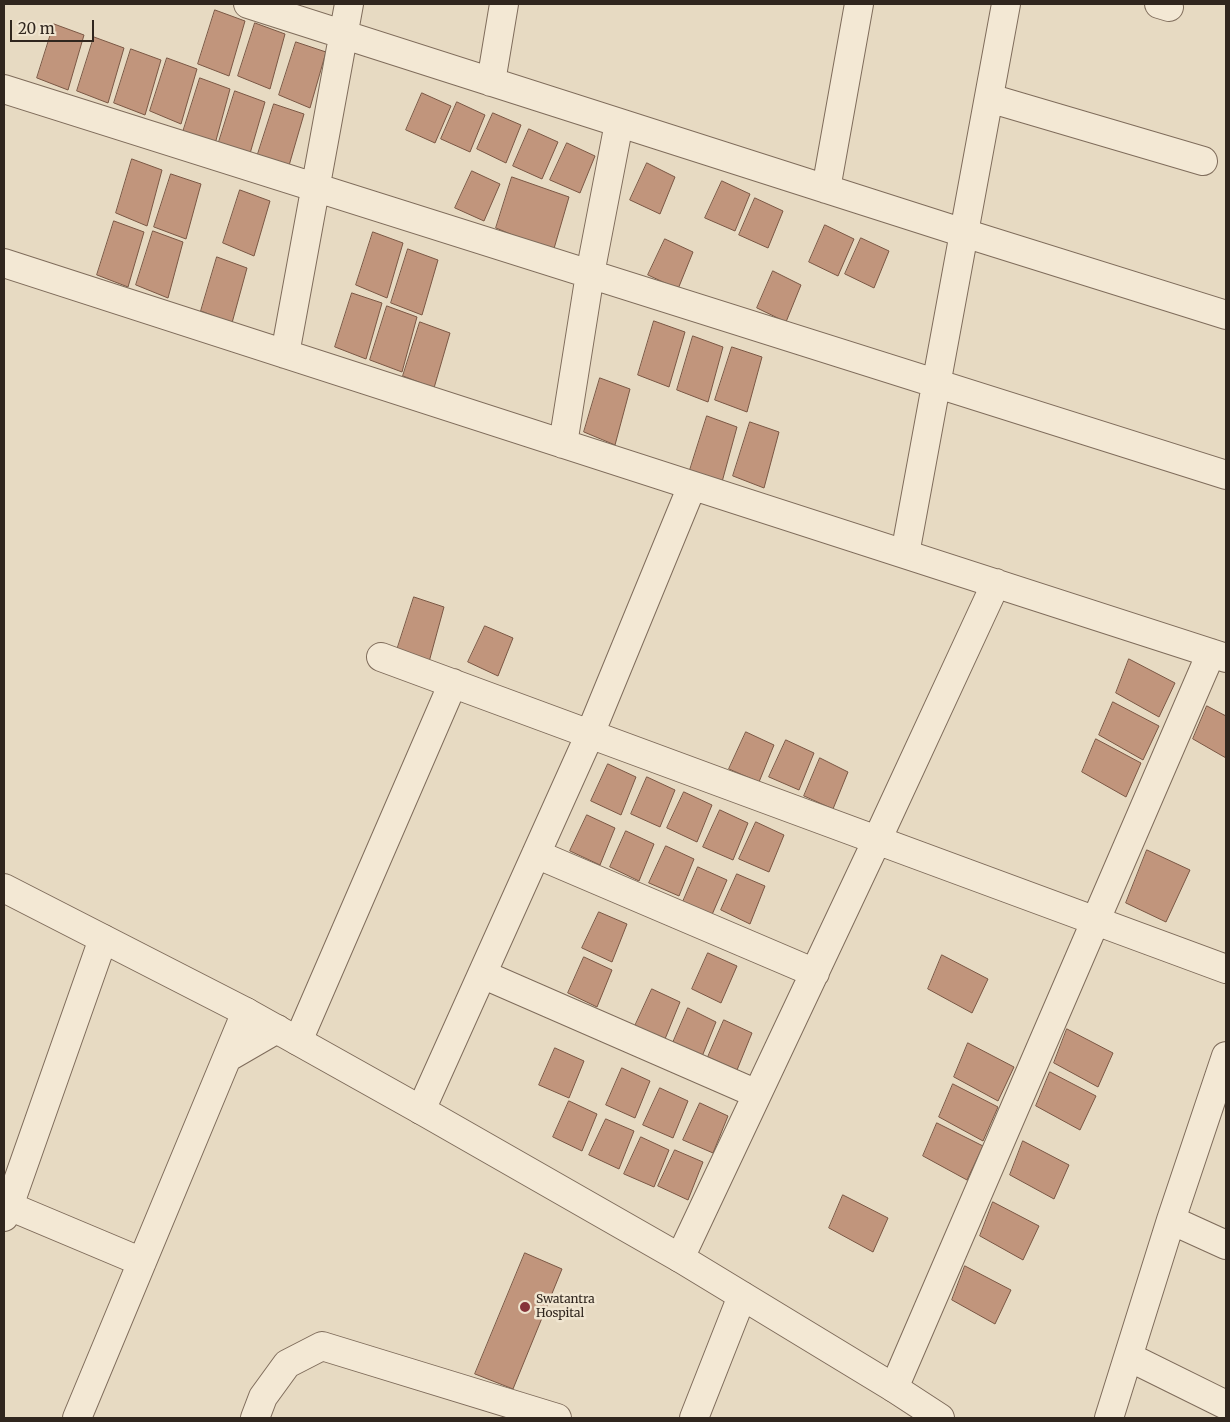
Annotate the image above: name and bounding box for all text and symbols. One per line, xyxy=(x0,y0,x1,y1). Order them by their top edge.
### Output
scale bar xyxy=(12,10,96,42)
text: 20 m xyxy=(18,19,55,38)
place label: Swatantra Hospital xyxy=(536,1293,595,1321)
marker: Swatantra Hospital xyxy=(518,1300,532,1314)

